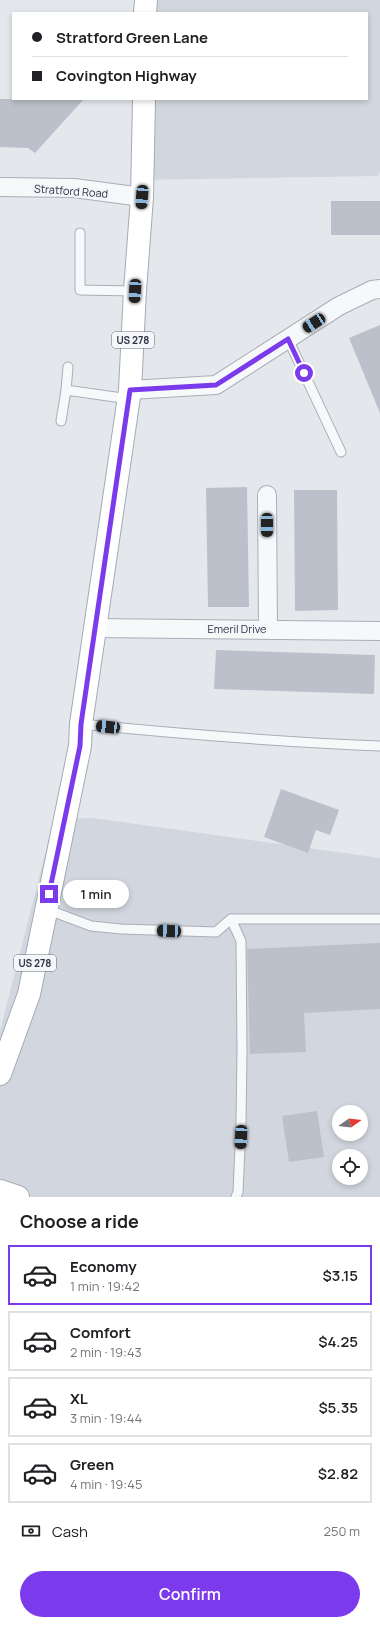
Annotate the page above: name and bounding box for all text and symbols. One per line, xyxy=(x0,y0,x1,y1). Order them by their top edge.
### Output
text: Stratford Green Lane xyxy=(56,27,208,48)
text: Covington Highway xyxy=(56,65,197,86)
street label: Stratford Road xyxy=(33,180,109,201)
car xyxy=(135,185,149,209)
car xyxy=(128,279,142,303)
car xyxy=(301,311,327,335)
road number: US 278 xyxy=(112,332,154,348)
route start xyxy=(295,364,313,382)
car xyxy=(261,513,273,537)
street label: Emeril Drive xyxy=(207,621,267,636)
car xyxy=(95,720,121,734)
callout: 1 min xyxy=(63,880,129,908)
route end xyxy=(40,885,58,903)
text: 1 min xyxy=(81,885,112,903)
car xyxy=(157,925,181,937)
road number: US 278 xyxy=(14,955,56,971)
north arrow xyxy=(332,1105,368,1141)
map controls xyxy=(332,1105,368,1185)
car xyxy=(234,1125,248,1149)
button: locate xyxy=(332,1149,368,1185)
text: Choose a ride xyxy=(20,1209,139,1233)
text: Economy xyxy=(70,1256,137,1277)
icon: car xyxy=(22,1257,58,1293)
text: $3.15 xyxy=(323,1265,358,1286)
text: 1 min · 19:42 xyxy=(70,1277,140,1295)
text: Comfort xyxy=(70,1322,131,1343)
icon: car xyxy=(22,1323,58,1359)
text: $4.25 xyxy=(318,1331,358,1352)
text: 2 min · 19:43 xyxy=(70,1343,142,1361)
text: XL xyxy=(70,1388,88,1409)
icon: car xyxy=(22,1389,58,1425)
text: $5.35 xyxy=(318,1397,358,1418)
text: 3 min · 19:44 xyxy=(70,1409,142,1427)
text: Green xyxy=(70,1454,114,1475)
icon: car xyxy=(22,1455,58,1491)
text: $2.82 xyxy=(318,1463,358,1484)
text: 4 min · 19:45 xyxy=(70,1475,142,1493)
icon: cash xyxy=(20,1520,42,1542)
text: Cash xyxy=(52,1521,88,1542)
text: 250 m xyxy=(324,1522,360,1540)
button: Confirm xyxy=(20,1571,360,1617)

